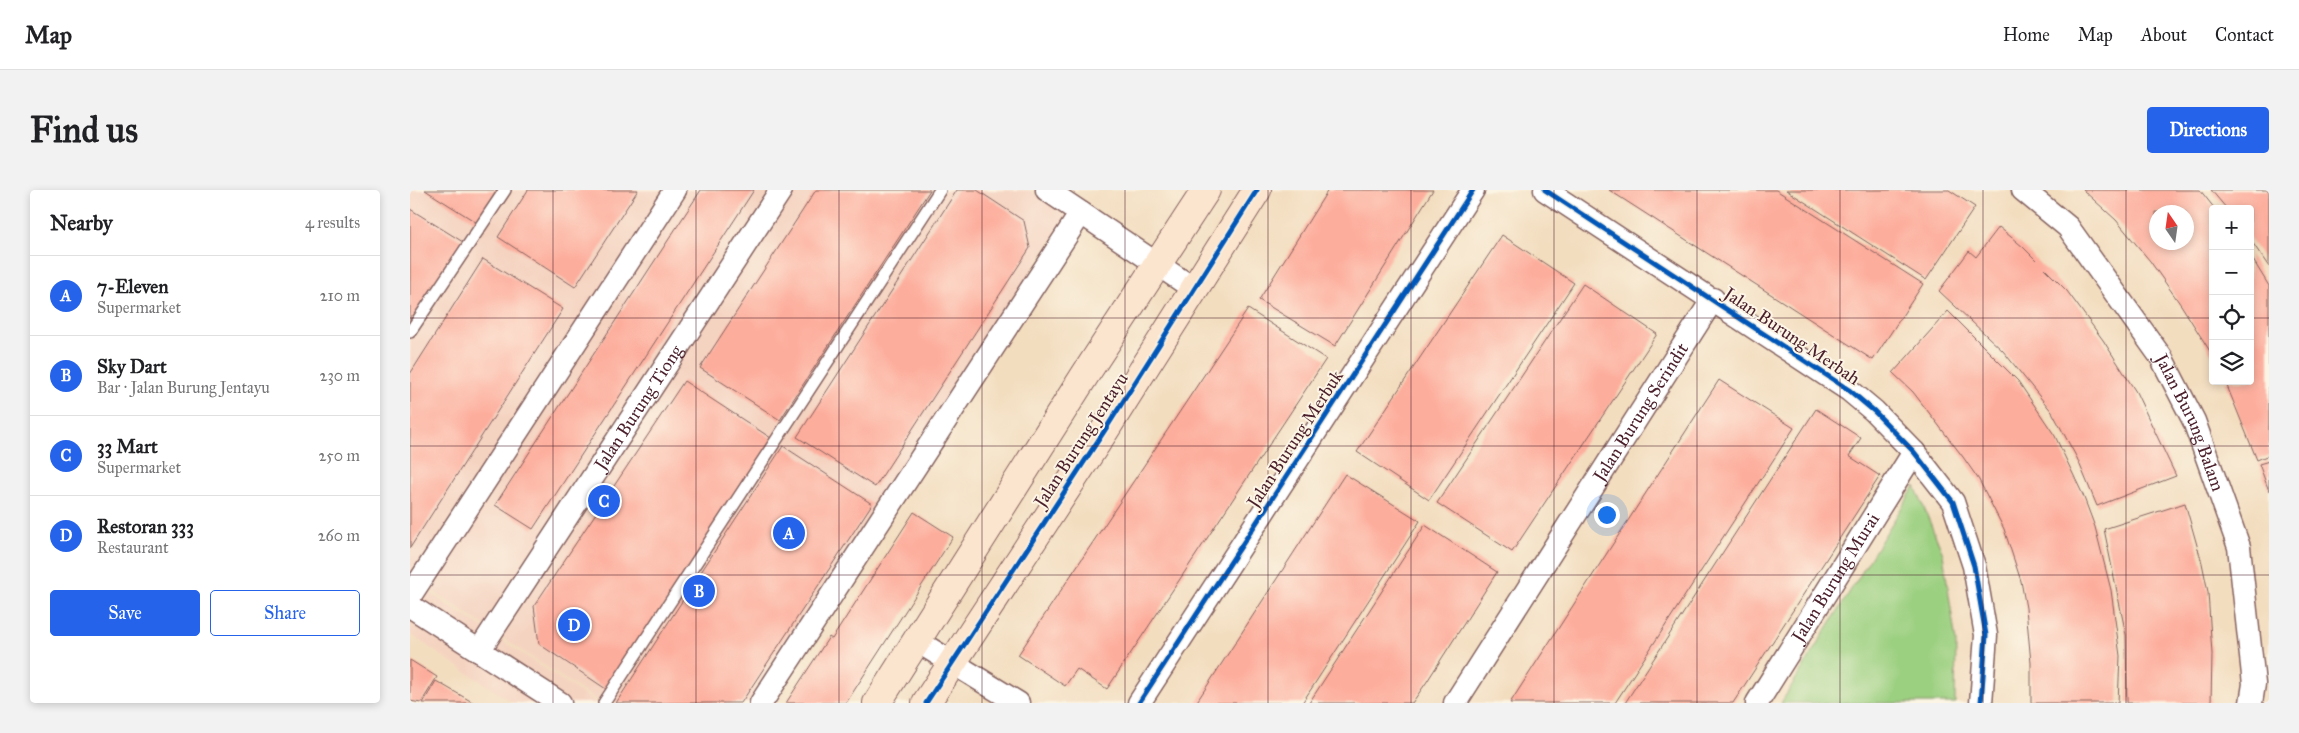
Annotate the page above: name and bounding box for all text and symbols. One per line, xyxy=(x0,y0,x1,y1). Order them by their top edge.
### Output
text: Map xyxy=(25,20,72,50)
text: Home xyxy=(2003,24,2050,46)
text: Map xyxy=(2078,24,2113,46)
text: About xyxy=(2141,24,2187,46)
text: Contact xyxy=(2215,24,2274,46)
button: Directions xyxy=(2147,107,2269,153)
text: Find us xyxy=(30,109,138,152)
north arrow xyxy=(2149,205,2194,250)
map controls xyxy=(2209,205,2254,385)
button: + xyxy=(2209,205,2254,250)
text: Nearby xyxy=(50,210,113,236)
text: 4 results xyxy=(305,213,360,232)
button: − xyxy=(2209,250,2254,295)
text: 7-Eleven xyxy=(97,275,169,298)
street label: Jalan Burung Merbah xyxy=(1718,281,1864,391)
text: A xyxy=(61,286,71,305)
text: 210 m xyxy=(320,286,360,305)
button: locate xyxy=(2209,295,2254,340)
text: Supermarket xyxy=(97,298,181,317)
street label: Jalan Burung Serindit xyxy=(1587,338,1693,488)
street label: Jalan Burung Tiong xyxy=(588,340,689,477)
button: layers xyxy=(2209,340,2254,385)
street label: Jalan Burung Balam xyxy=(2149,348,2229,494)
text: Sky Dart xyxy=(97,355,167,378)
street label: Jalan Burung Merbuk xyxy=(1241,365,1349,514)
text: B xyxy=(61,366,71,385)
text: 230 m xyxy=(320,366,360,385)
street label: Jalan Burung Jentayu xyxy=(1028,368,1134,514)
text: Bar · Jalan Burung Jentayu xyxy=(97,378,270,397)
text: 33 Mart xyxy=(97,435,158,458)
text: C xyxy=(61,446,71,465)
text: 250 m xyxy=(319,446,360,465)
text: Supermarket xyxy=(97,458,181,477)
pin: C xyxy=(588,482,620,520)
your location xyxy=(1594,502,1620,528)
street label: Jalan Burung Murai xyxy=(1786,509,1884,648)
pin: A xyxy=(773,514,805,552)
text: Restoran 333 xyxy=(97,515,194,538)
text: D xyxy=(60,526,72,545)
text: 260 m xyxy=(318,526,360,545)
text: Restaurant xyxy=(97,538,169,557)
pin: B xyxy=(683,572,715,610)
button: Save xyxy=(50,590,200,636)
button: Share xyxy=(210,590,360,636)
pin: D xyxy=(558,606,590,644)

